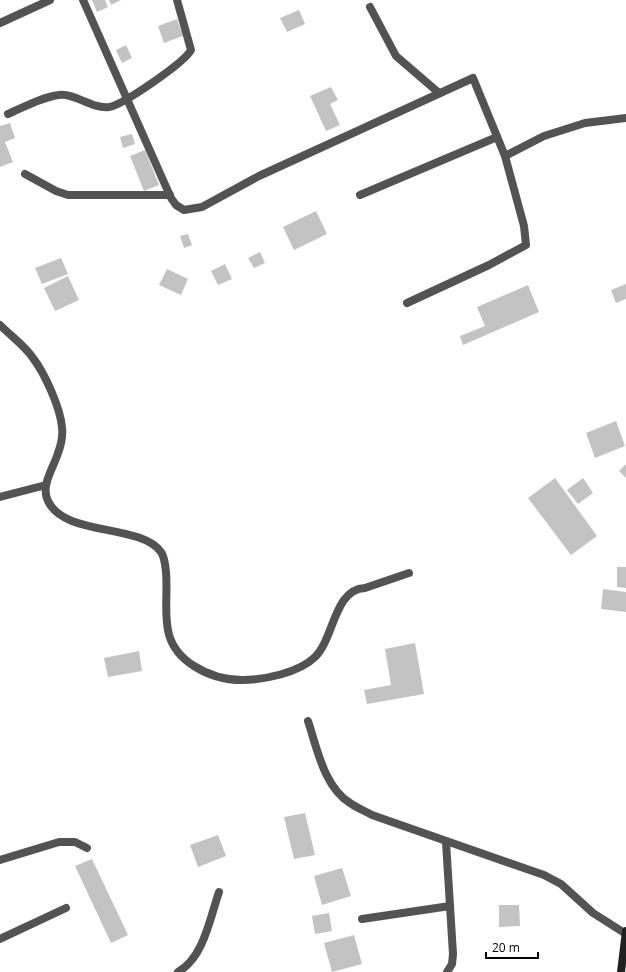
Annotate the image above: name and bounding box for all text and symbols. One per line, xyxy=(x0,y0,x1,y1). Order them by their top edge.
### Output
scale bar xyxy=(486,934,538,960)
text: 20 m xyxy=(492,939,520,956)

